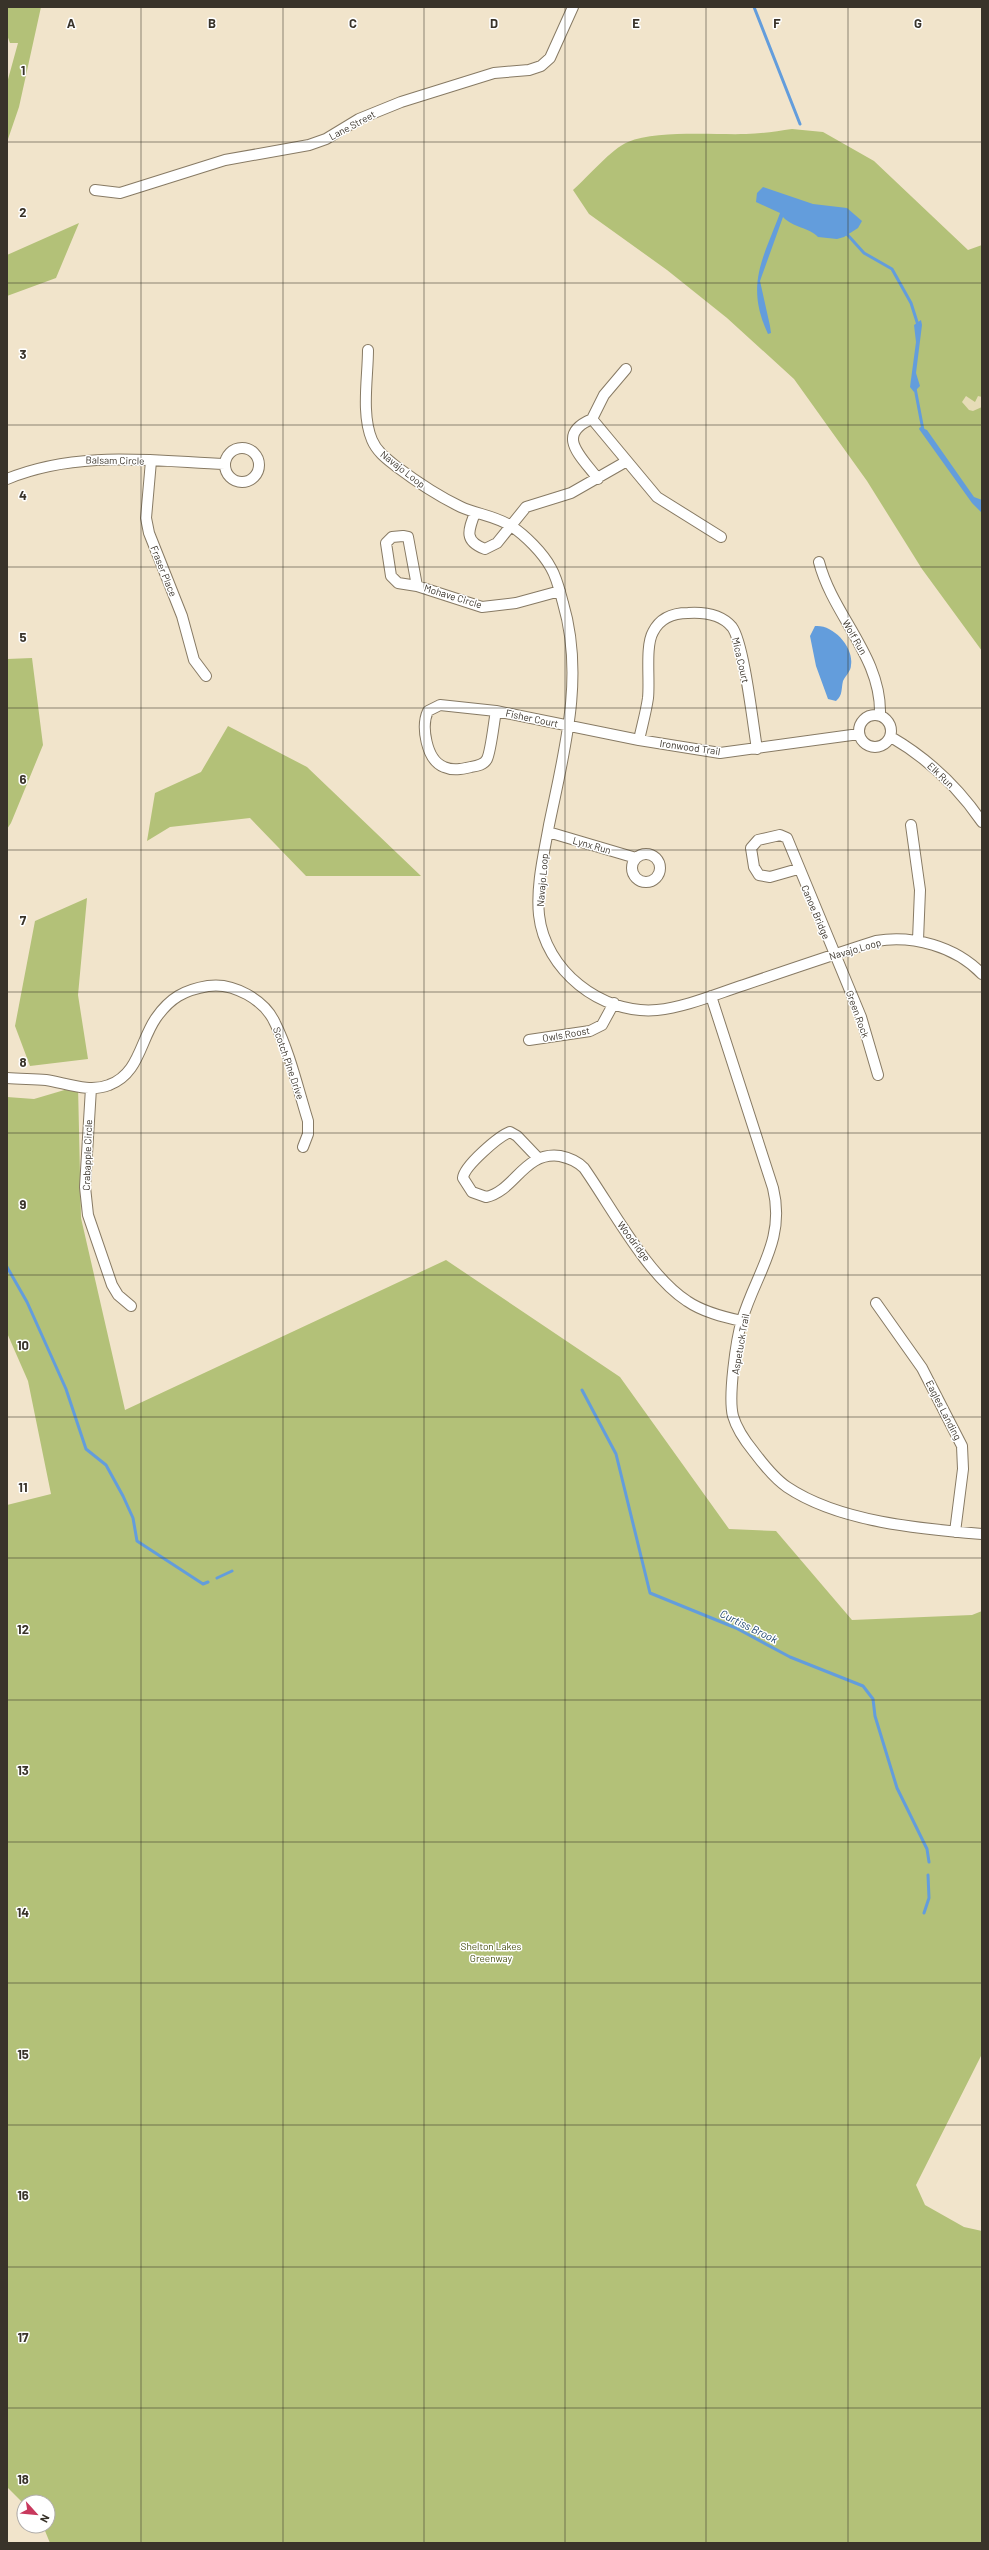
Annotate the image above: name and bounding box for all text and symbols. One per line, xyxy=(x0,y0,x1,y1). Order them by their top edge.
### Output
text: A xyxy=(67,15,76,31)
text: B xyxy=(208,15,216,31)
text: C xyxy=(349,15,357,31)
text: D xyxy=(490,15,498,31)
text: E xyxy=(632,15,640,31)
text: F xyxy=(773,15,781,31)
text: G xyxy=(914,15,922,31)
text: 1 xyxy=(21,62,25,78)
street label: Lane Street xyxy=(327,108,378,142)
text: 2 xyxy=(19,204,27,220)
text: 3 xyxy=(19,346,27,362)
street label: Navajo Loop xyxy=(378,448,428,490)
street label: Balsam Circle xyxy=(85,453,145,467)
text: 4 xyxy=(19,487,27,503)
street label: Fraser Place xyxy=(148,544,180,598)
street label: Mohave Circle xyxy=(423,581,483,611)
street label: Wolf Run xyxy=(840,617,870,657)
text: 5 xyxy=(19,629,27,645)
street label: Mica Court xyxy=(730,636,752,684)
street label: Fisher Court xyxy=(505,707,560,730)
street label: Ironwood Trail xyxy=(659,737,721,757)
street label: Elk Run xyxy=(925,759,957,791)
text: 6 xyxy=(20,771,27,787)
street label: Lynx Run xyxy=(572,834,612,856)
street label: Navajo Loop xyxy=(534,853,550,907)
street label: Canoe Bridge xyxy=(799,883,833,941)
text: 7 xyxy=(20,912,27,928)
street label: Navajo Loop xyxy=(828,936,882,962)
street label: Green Rock xyxy=(844,989,872,1039)
street label: Owls Roost xyxy=(541,1024,591,1044)
street label: Scotch Pine Drive xyxy=(271,1025,307,1101)
text: 8 xyxy=(19,1054,27,1070)
street label: Crabapple Circle xyxy=(80,1119,94,1191)
text: 9 xyxy=(20,1196,27,1212)
street label: Woodridge xyxy=(615,1219,653,1263)
street label: Aspetuck Trail xyxy=(729,1313,751,1375)
text: 10 xyxy=(17,1337,29,1353)
street label: Eagles Landing xyxy=(924,1378,964,1442)
text: 11 xyxy=(18,1479,28,1495)
water label: Curtiss Brook xyxy=(718,1606,781,1646)
text: 12 xyxy=(17,1621,29,1637)
text: 13 xyxy=(17,1762,29,1778)
text: 14 xyxy=(17,1904,29,1920)
park label: Shelton Lakes Greenway xyxy=(461,1940,522,1964)
text: 15 xyxy=(17,2046,29,2062)
text: 16 xyxy=(17,2187,29,2203)
text: 17 xyxy=(17,2329,29,2345)
text: 18 xyxy=(17,2471,29,2487)
north arrow xyxy=(16,2494,56,2534)
text: N xyxy=(38,2513,53,2525)

